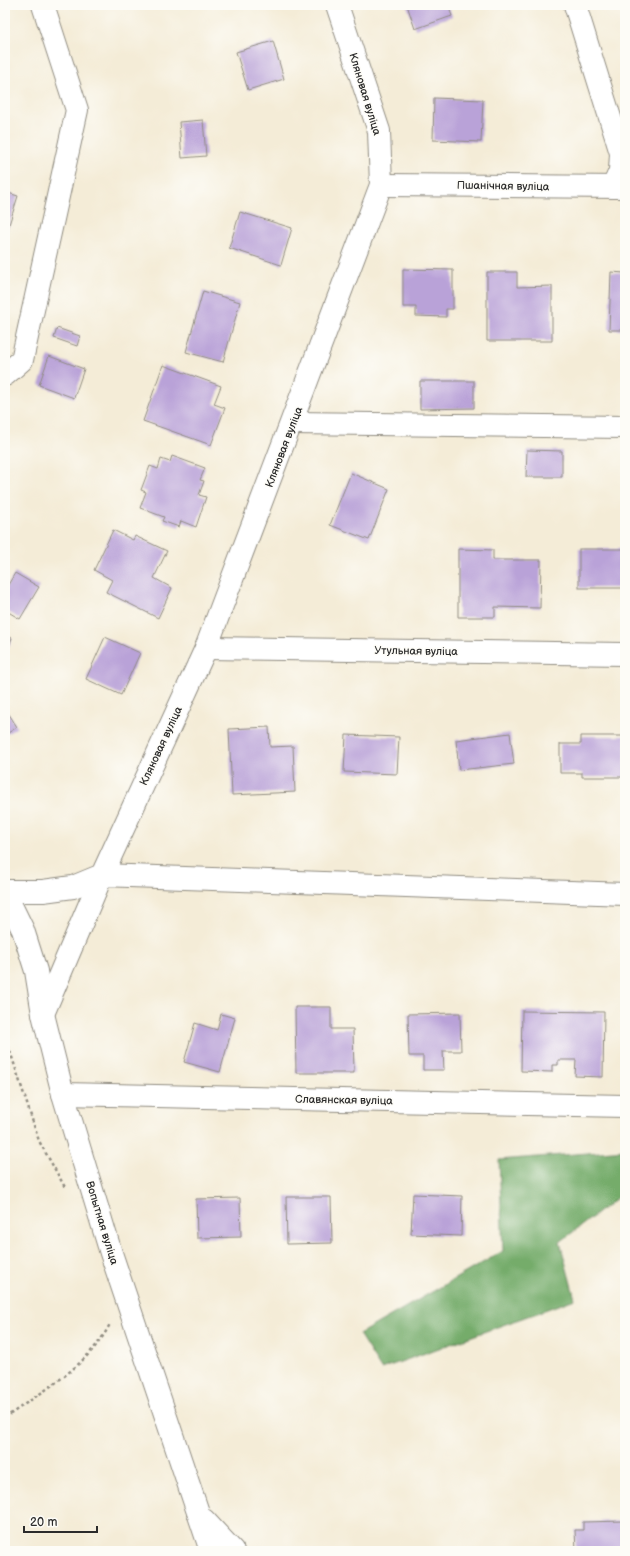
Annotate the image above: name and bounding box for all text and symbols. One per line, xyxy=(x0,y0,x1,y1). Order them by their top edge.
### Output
street label: Кляновая вуліца xyxy=(346,51,384,137)
street label: Пшанічная вуліца xyxy=(457,179,550,193)
street label: Кляновая вуліца xyxy=(263,404,306,489)
street label: Утульная вуліца xyxy=(374,644,458,658)
street label: Кляновая вуліца xyxy=(137,704,185,787)
street label: Славянская вуліца xyxy=(295,1093,393,1107)
street label: Вопытная вуліца xyxy=(83,1180,121,1267)
scale bar xyxy=(24,1508,97,1534)
text: 20 m xyxy=(30,1515,57,1530)

